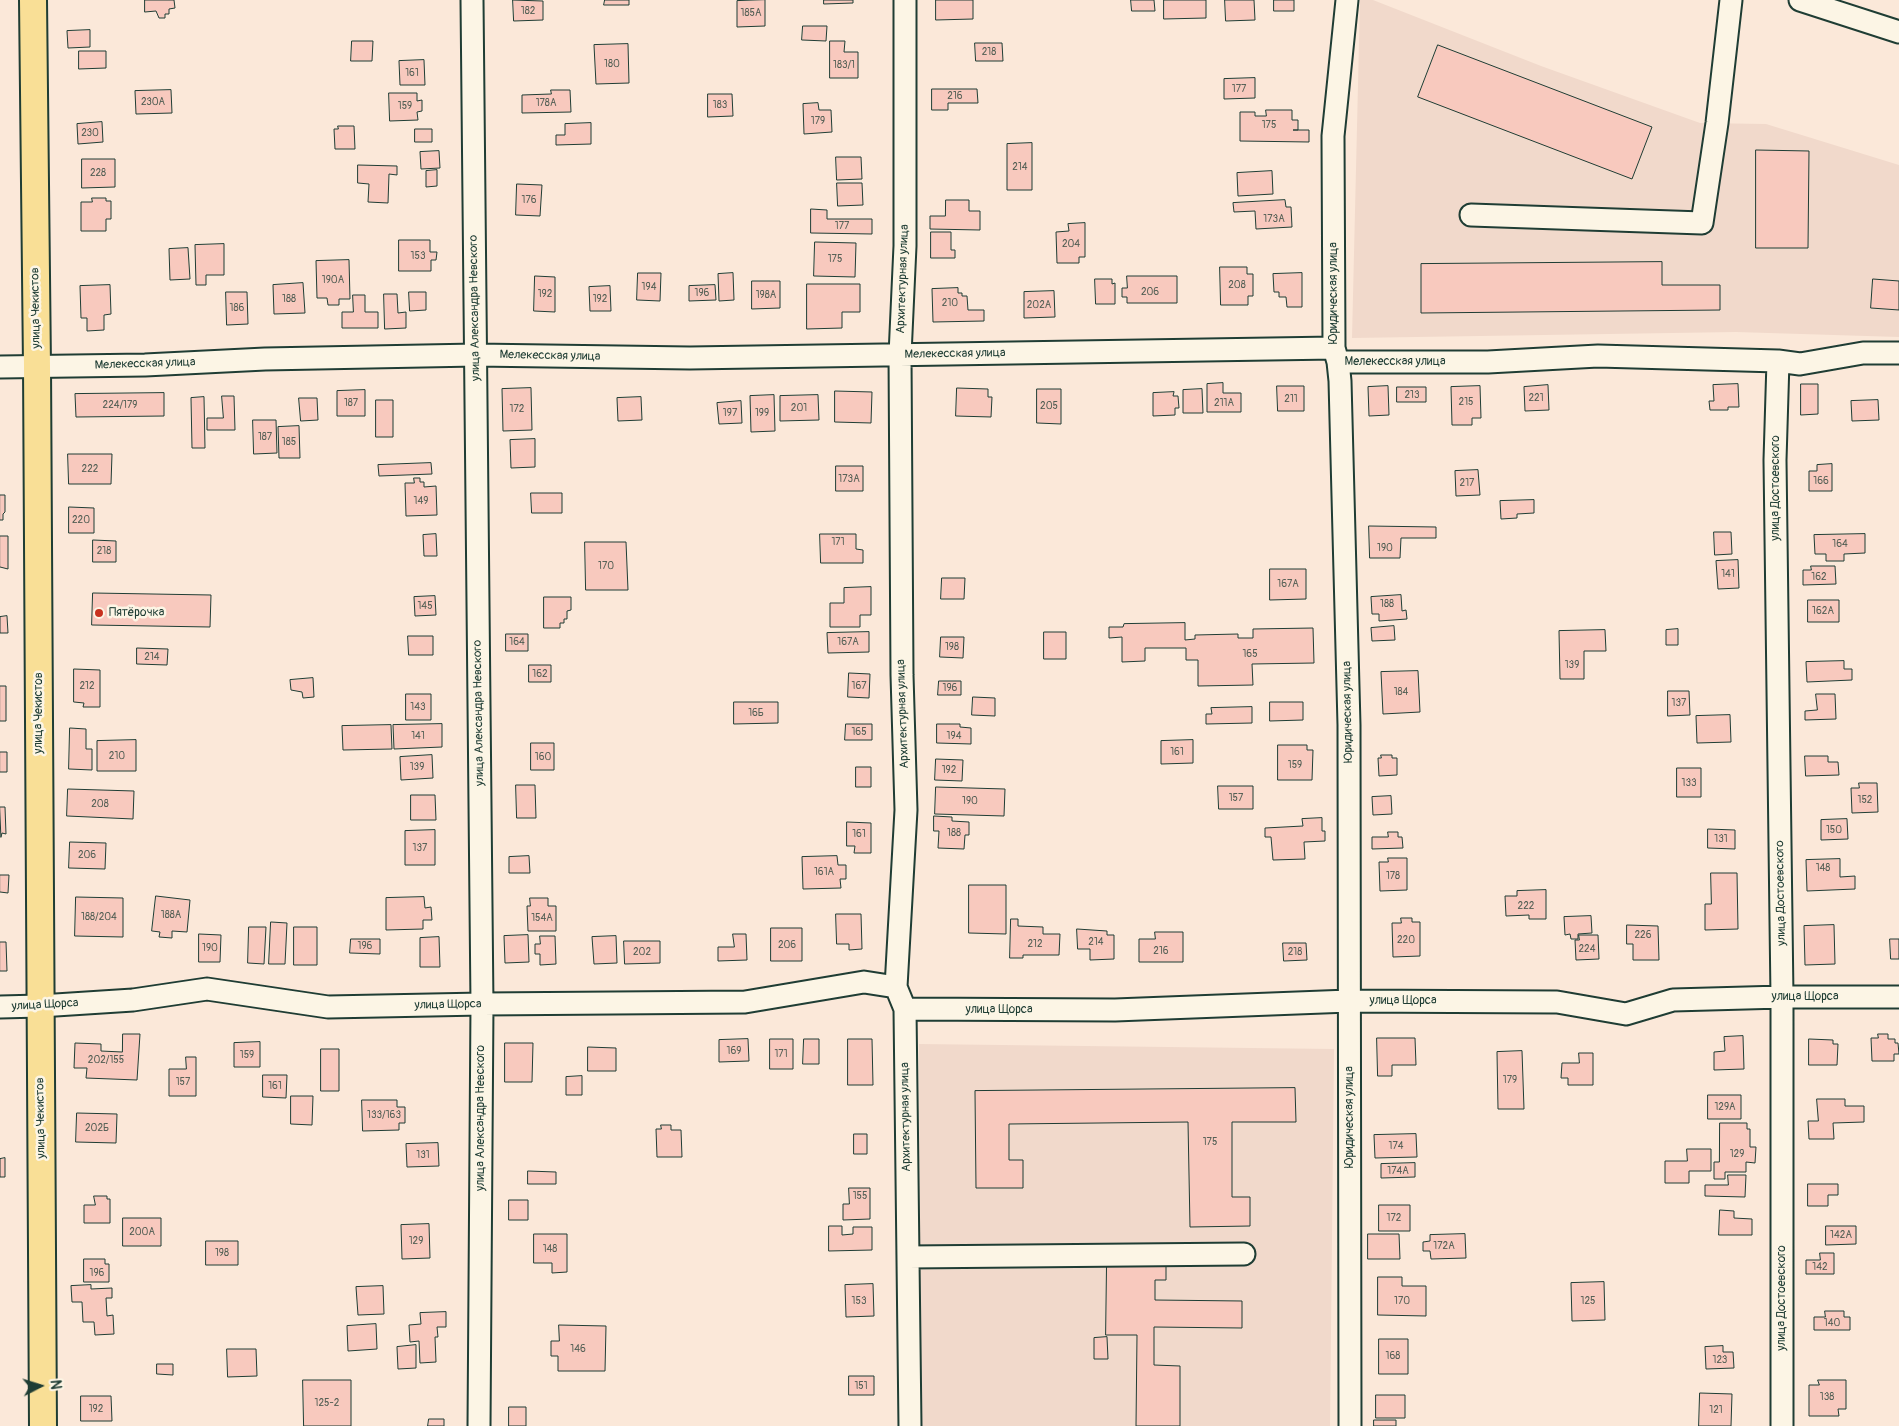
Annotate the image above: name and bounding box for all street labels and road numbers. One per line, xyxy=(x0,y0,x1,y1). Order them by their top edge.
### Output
street label: Архитектурная улица xyxy=(894,224,912,334)
street label: улица Александра Невского xyxy=(467,235,483,381)
street label: Юридическая улица xyxy=(1327,242,1341,344)
street label: улица Чекистов xyxy=(28,267,44,349)
street label: Мелекесская улица xyxy=(904,346,1006,362)
street label: Мелекесская улица xyxy=(499,348,601,364)
street label: Мелекесская улица xyxy=(94,355,196,373)
street label: Мелекесская улица xyxy=(1345,355,1445,369)
street label: улица Достоевского xyxy=(1769,435,1783,541)
street label: улица Александра Невского xyxy=(471,640,487,786)
street label: Архитектурная улица xyxy=(894,659,912,769)
street label: Юридическая улица xyxy=(1340,661,1356,763)
street label: улица Чекистов xyxy=(32,672,46,754)
street label: улица Достоевского xyxy=(1773,840,1789,946)
street label: улица Щорса xyxy=(1772,990,1838,1004)
street label: улица Щорса xyxy=(1370,994,1436,1008)
street label: улица Щорса xyxy=(11,996,79,1014)
street label: улица Щорса xyxy=(414,997,482,1013)
street label: улица Щорса xyxy=(966,1003,1032,1017)
street label: улица Александра Невского xyxy=(474,1045,488,1191)
street label: Архитектурная улица xyxy=(898,1062,914,1172)
street label: Юридическая улица xyxy=(1343,1066,1357,1168)
street label: улица Чекистов xyxy=(33,1077,49,1159)
street label: улица Достоевского xyxy=(1775,1245,1789,1351)

